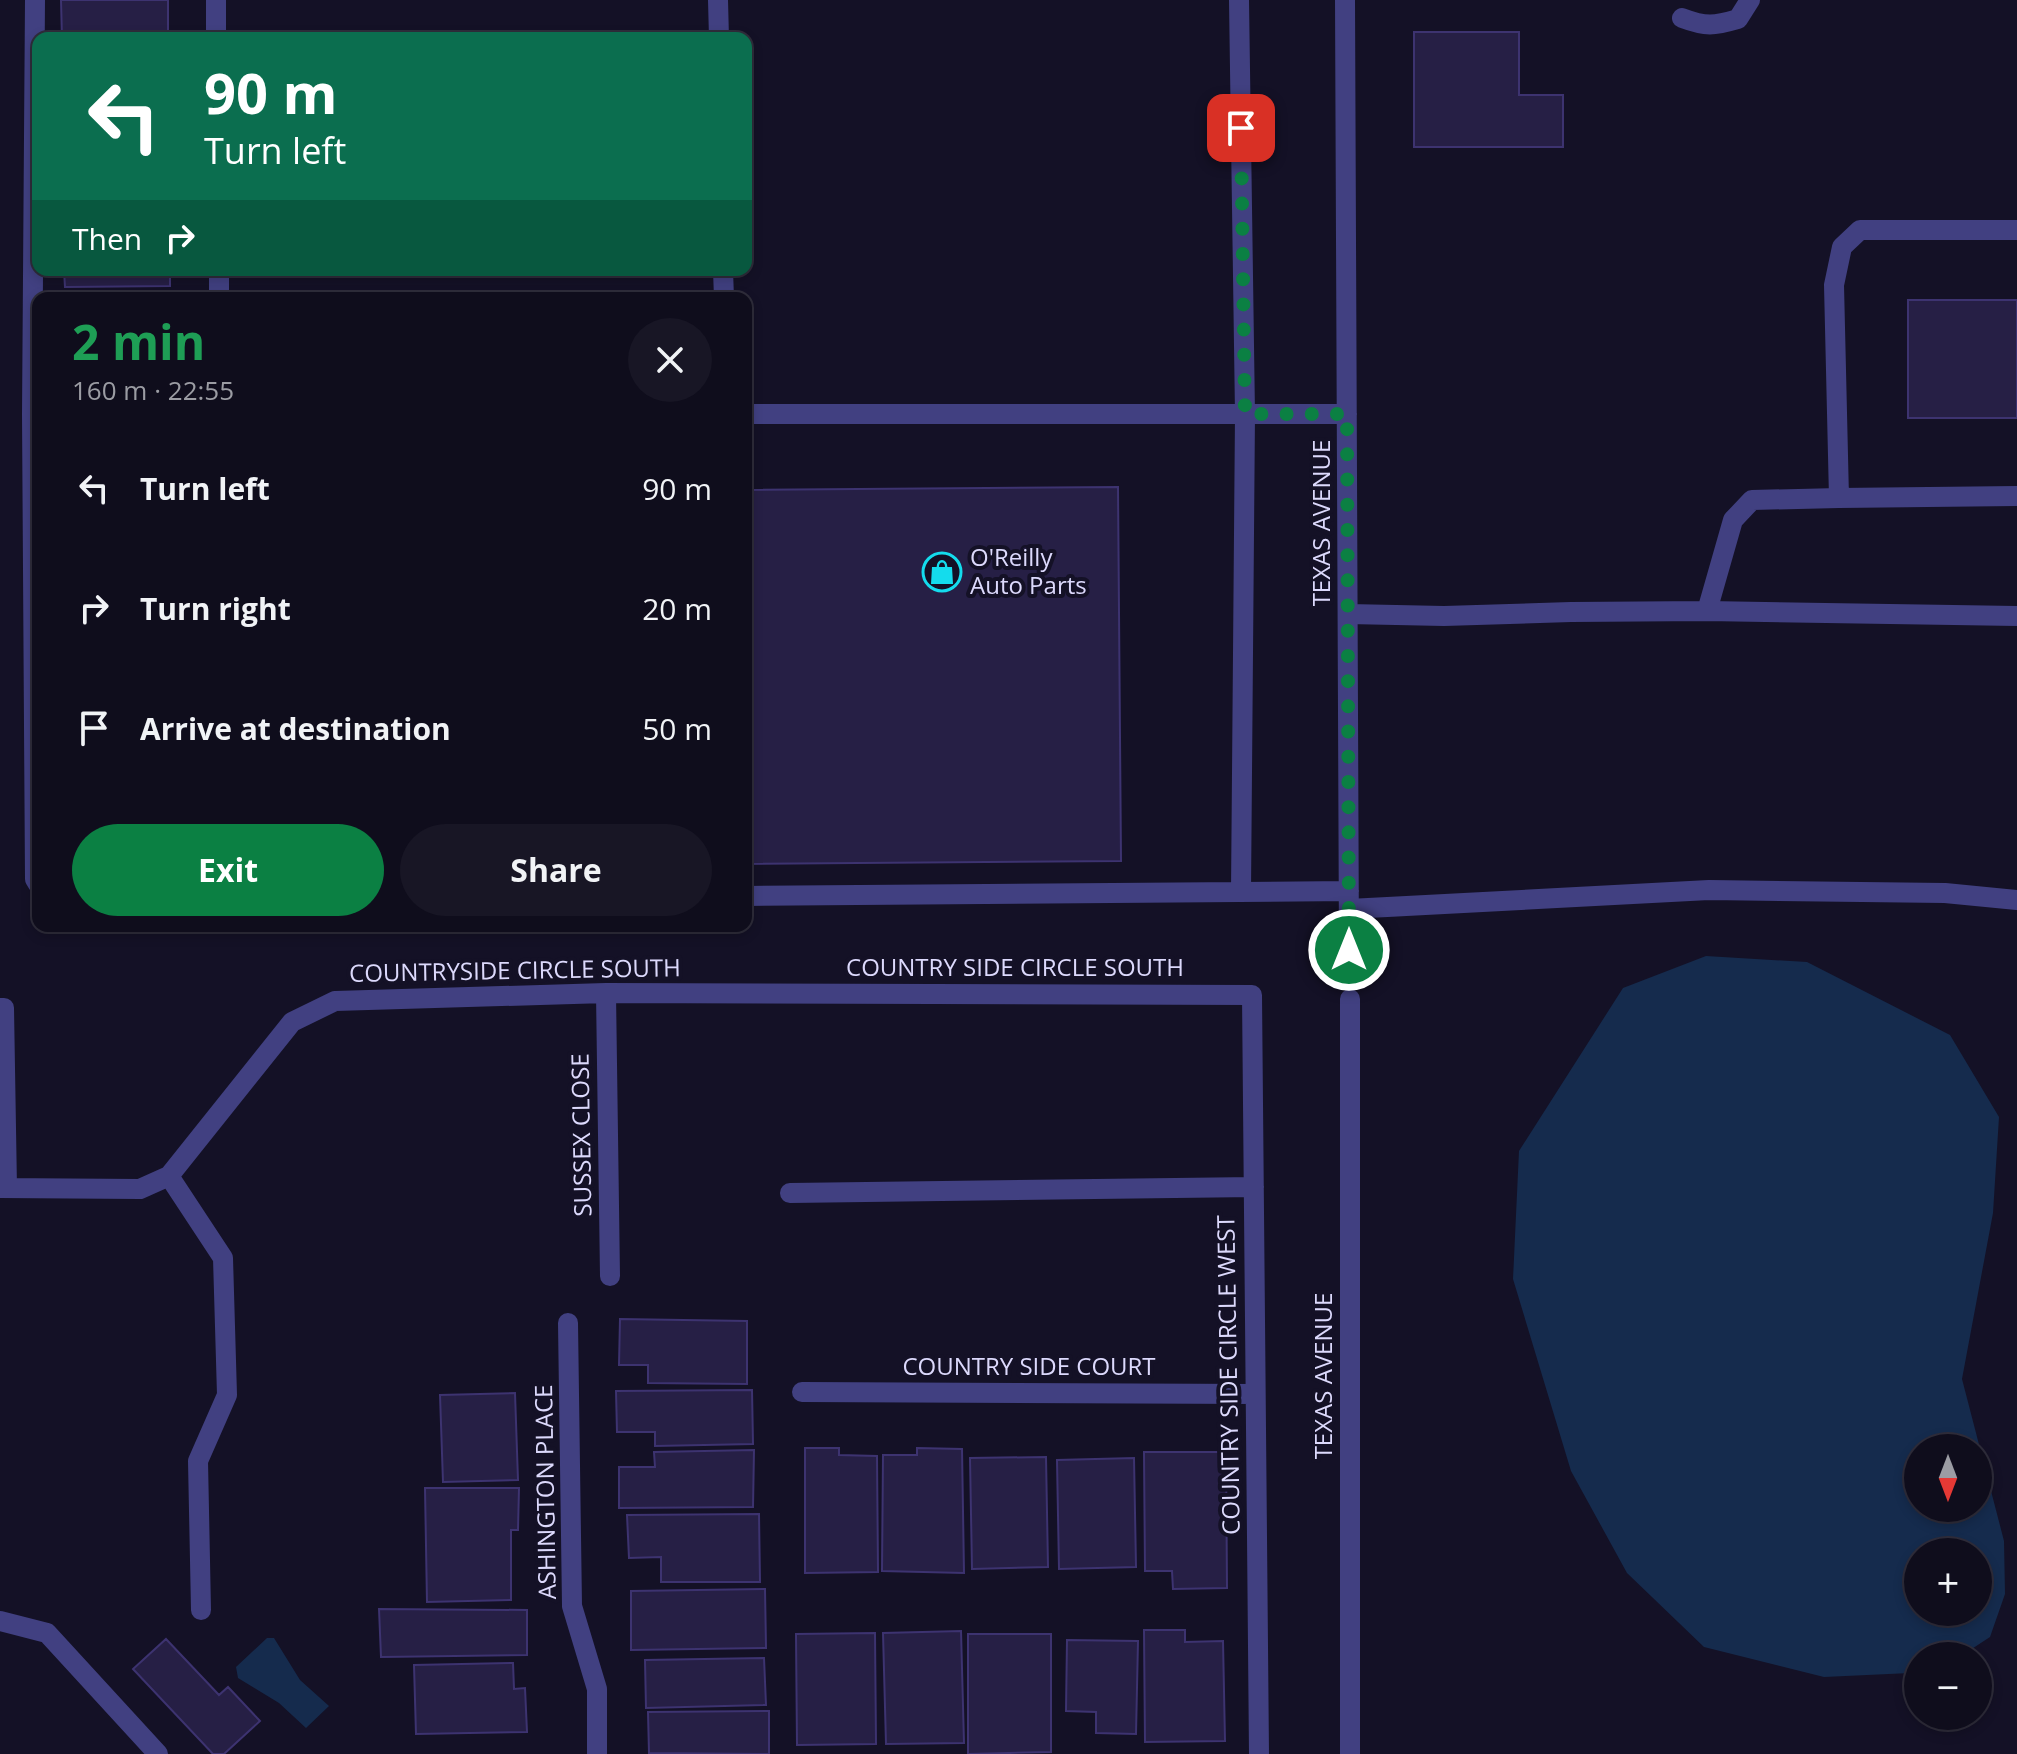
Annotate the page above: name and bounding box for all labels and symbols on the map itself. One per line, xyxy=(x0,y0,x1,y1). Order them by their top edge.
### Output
pin xyxy=(1207,94,1275,162)
street label: TEXAS AVENUE xyxy=(1304,440,1337,606)
place label: O'Reilly Auto Parts xyxy=(970,540,1087,601)
shop icon: O'Reilly Auto Parts xyxy=(921,551,963,593)
position arrow xyxy=(1307,908,1391,992)
street label: COUNTRYSIDE CIRCLE SOUTH xyxy=(349,950,681,989)
street label: COUNTRY SIDE CIRCLE SOUTH xyxy=(846,950,1184,983)
street label: SUSSEX CLOSE xyxy=(563,1053,598,1217)
street label: COUNTRY SIDE CIRCLE WEST xyxy=(1208,1215,1247,1535)
street label: TEXAS AVENUE xyxy=(1306,1293,1339,1459)
street label: COUNTRY SIDE COURT xyxy=(902,1349,1156,1382)
street label: ASHINGTON PLACE xyxy=(526,1384,563,1600)
north arrow xyxy=(1904,1434,1992,1522)

